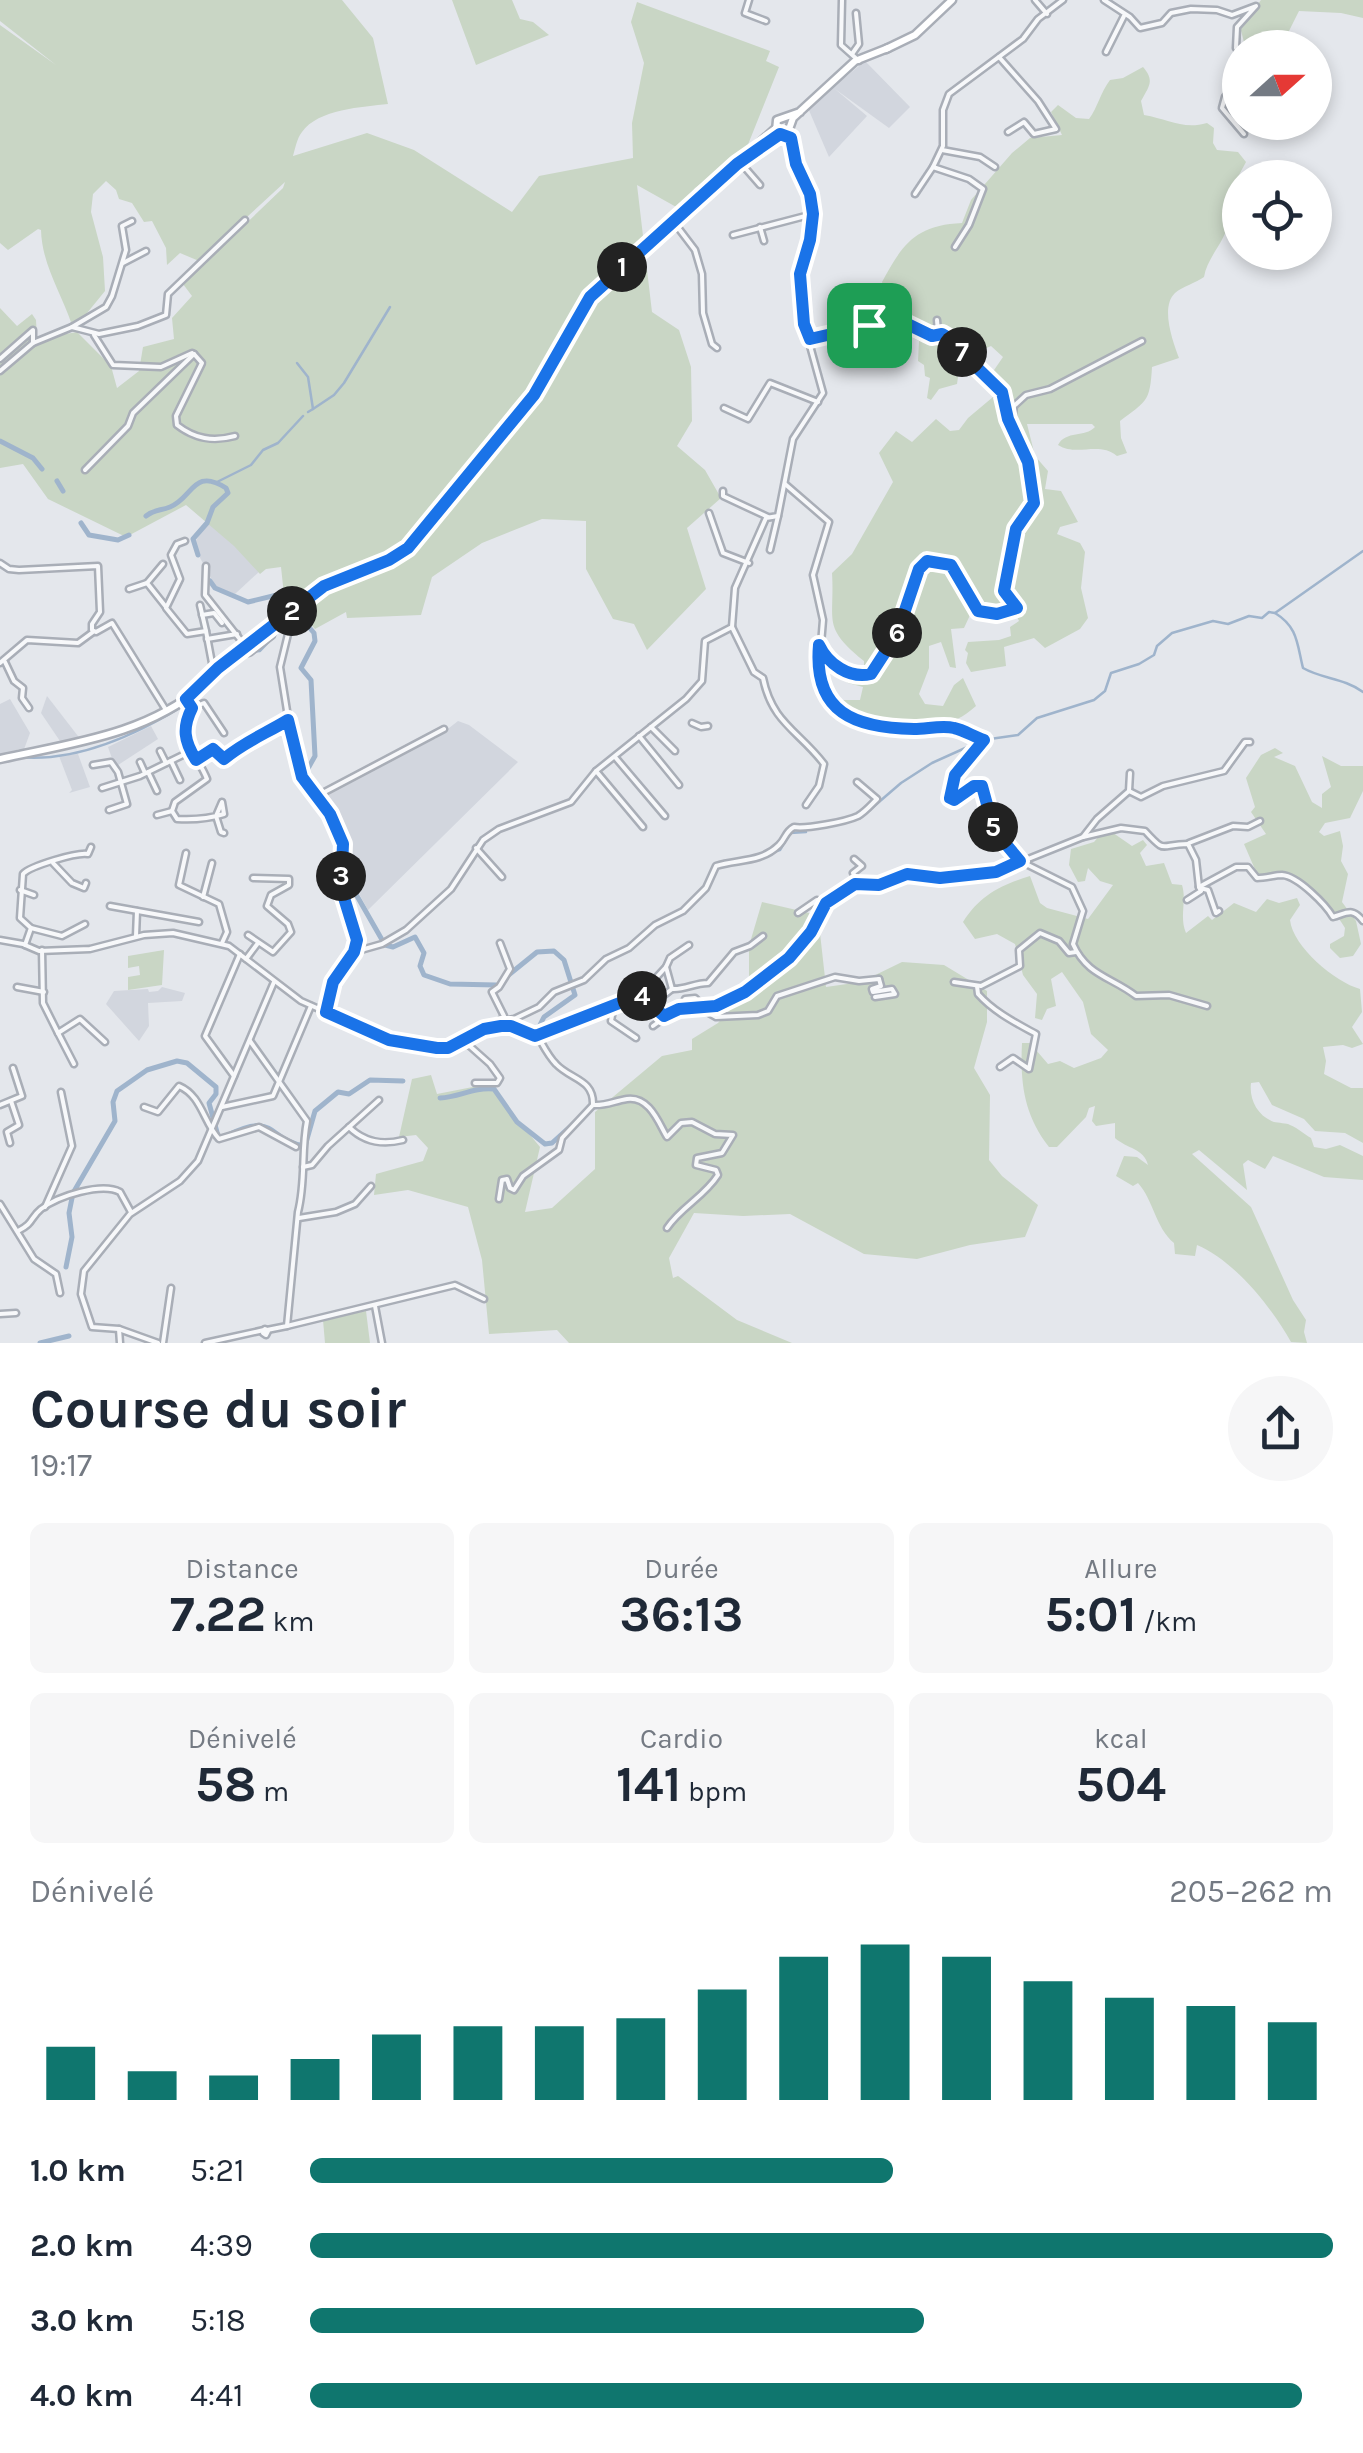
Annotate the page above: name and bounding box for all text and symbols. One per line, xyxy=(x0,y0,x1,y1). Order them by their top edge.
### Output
north arrow xyxy=(1222,30,1332,140)
map controls xyxy=(1222,30,1332,270)
button: locate xyxy=(1222,160,1332,270)
pin: 1 xyxy=(597,242,647,292)
text: 1 xyxy=(617,250,627,283)
pin xyxy=(827,283,912,368)
icon: arrive xyxy=(842,298,897,353)
pin: 7 xyxy=(937,327,987,377)
text: 7 xyxy=(955,335,969,368)
pin: 2 xyxy=(267,586,317,636)
text: 2 xyxy=(284,594,300,627)
pin: 6 xyxy=(872,608,922,658)
text: 6 xyxy=(889,616,906,649)
pin: 5 xyxy=(968,802,1018,852)
text: 5 xyxy=(985,810,1001,843)
pin: 3 xyxy=(316,851,366,901)
text: 3 xyxy=(332,859,350,892)
pin: 4 xyxy=(617,971,667,1021)
text: 4 xyxy=(634,979,650,1012)
button: share xyxy=(1228,1376,1333,1481)
text: Course du soir xyxy=(30,1377,406,1441)
text: 19:17 xyxy=(30,1447,92,1484)
text: Distance xyxy=(186,1552,299,1585)
text: Durée xyxy=(644,1552,719,1585)
text: Allure xyxy=(1084,1552,1157,1585)
text: 7.22 xyxy=(170,1585,266,1644)
text: 36:13 xyxy=(620,1585,743,1644)
text: 5:01 xyxy=(1044,1585,1136,1644)
text: km xyxy=(266,1605,315,1638)
text: /km xyxy=(1136,1605,1197,1638)
text: Dénivelé xyxy=(188,1722,297,1755)
text: Cardio xyxy=(640,1722,723,1755)
text: kcal xyxy=(1094,1722,1148,1755)
text: 58 xyxy=(195,1755,256,1814)
text: 141 xyxy=(616,1755,681,1814)
text: 504 xyxy=(1076,1755,1166,1814)
text: m xyxy=(256,1775,289,1808)
text: bpm xyxy=(681,1775,747,1808)
text: Dénivelé xyxy=(30,1873,154,1910)
text: 205–262 m xyxy=(1169,1873,1333,1910)
text: 1.0 km xyxy=(30,2152,126,2189)
text: 5:21 xyxy=(190,2152,245,2189)
text: 2.0 km xyxy=(30,2227,134,2264)
text: 4:39 xyxy=(190,2227,253,2264)
text: 3.0 km xyxy=(30,2302,134,2339)
text: 5:18 xyxy=(190,2302,246,2339)
text: 4.0 km xyxy=(30,2377,134,2414)
text: 4:41 xyxy=(190,2377,244,2414)

